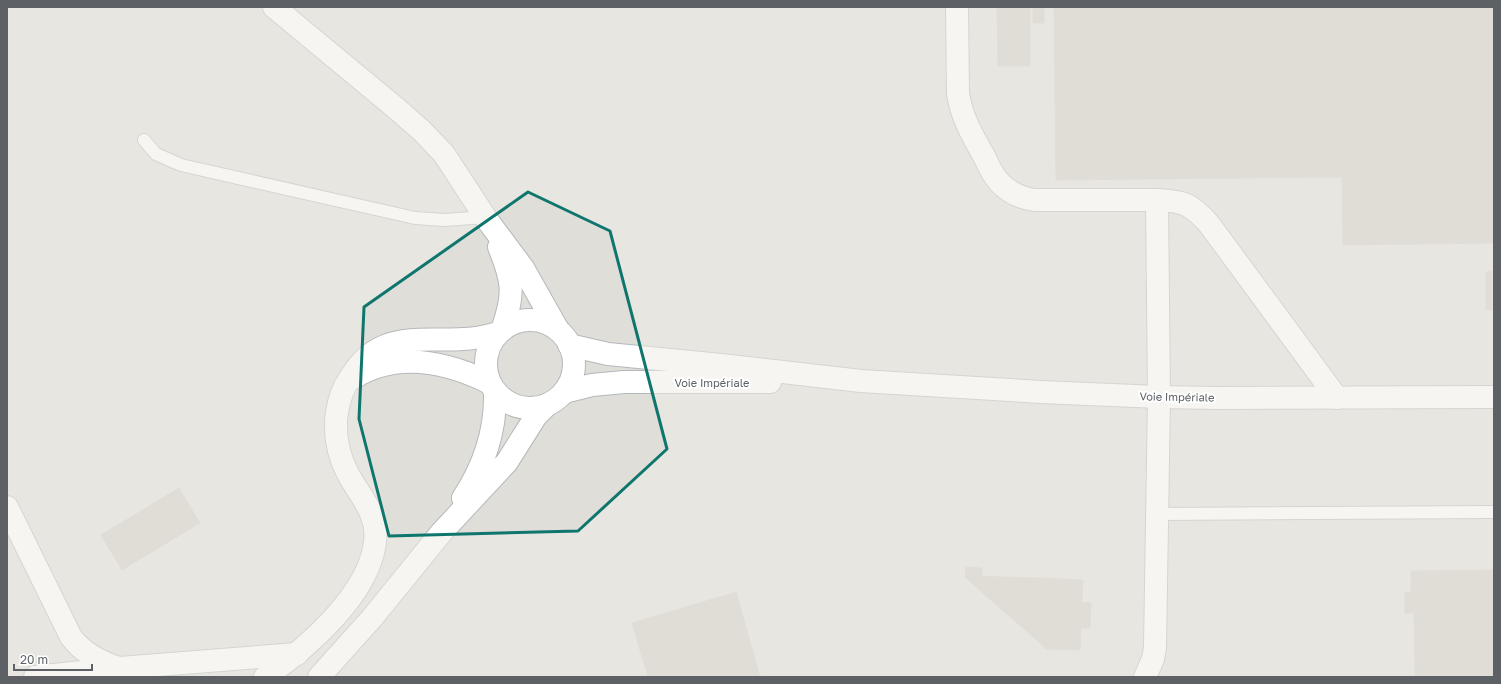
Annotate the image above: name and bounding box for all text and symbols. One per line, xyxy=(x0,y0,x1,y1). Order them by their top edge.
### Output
street label: Voie Impériale xyxy=(675,376,749,389)
street label: Voie Impériale xyxy=(1139,389,1215,404)
scale bar xyxy=(14,646,92,672)
text: 20 m xyxy=(20,652,48,667)

